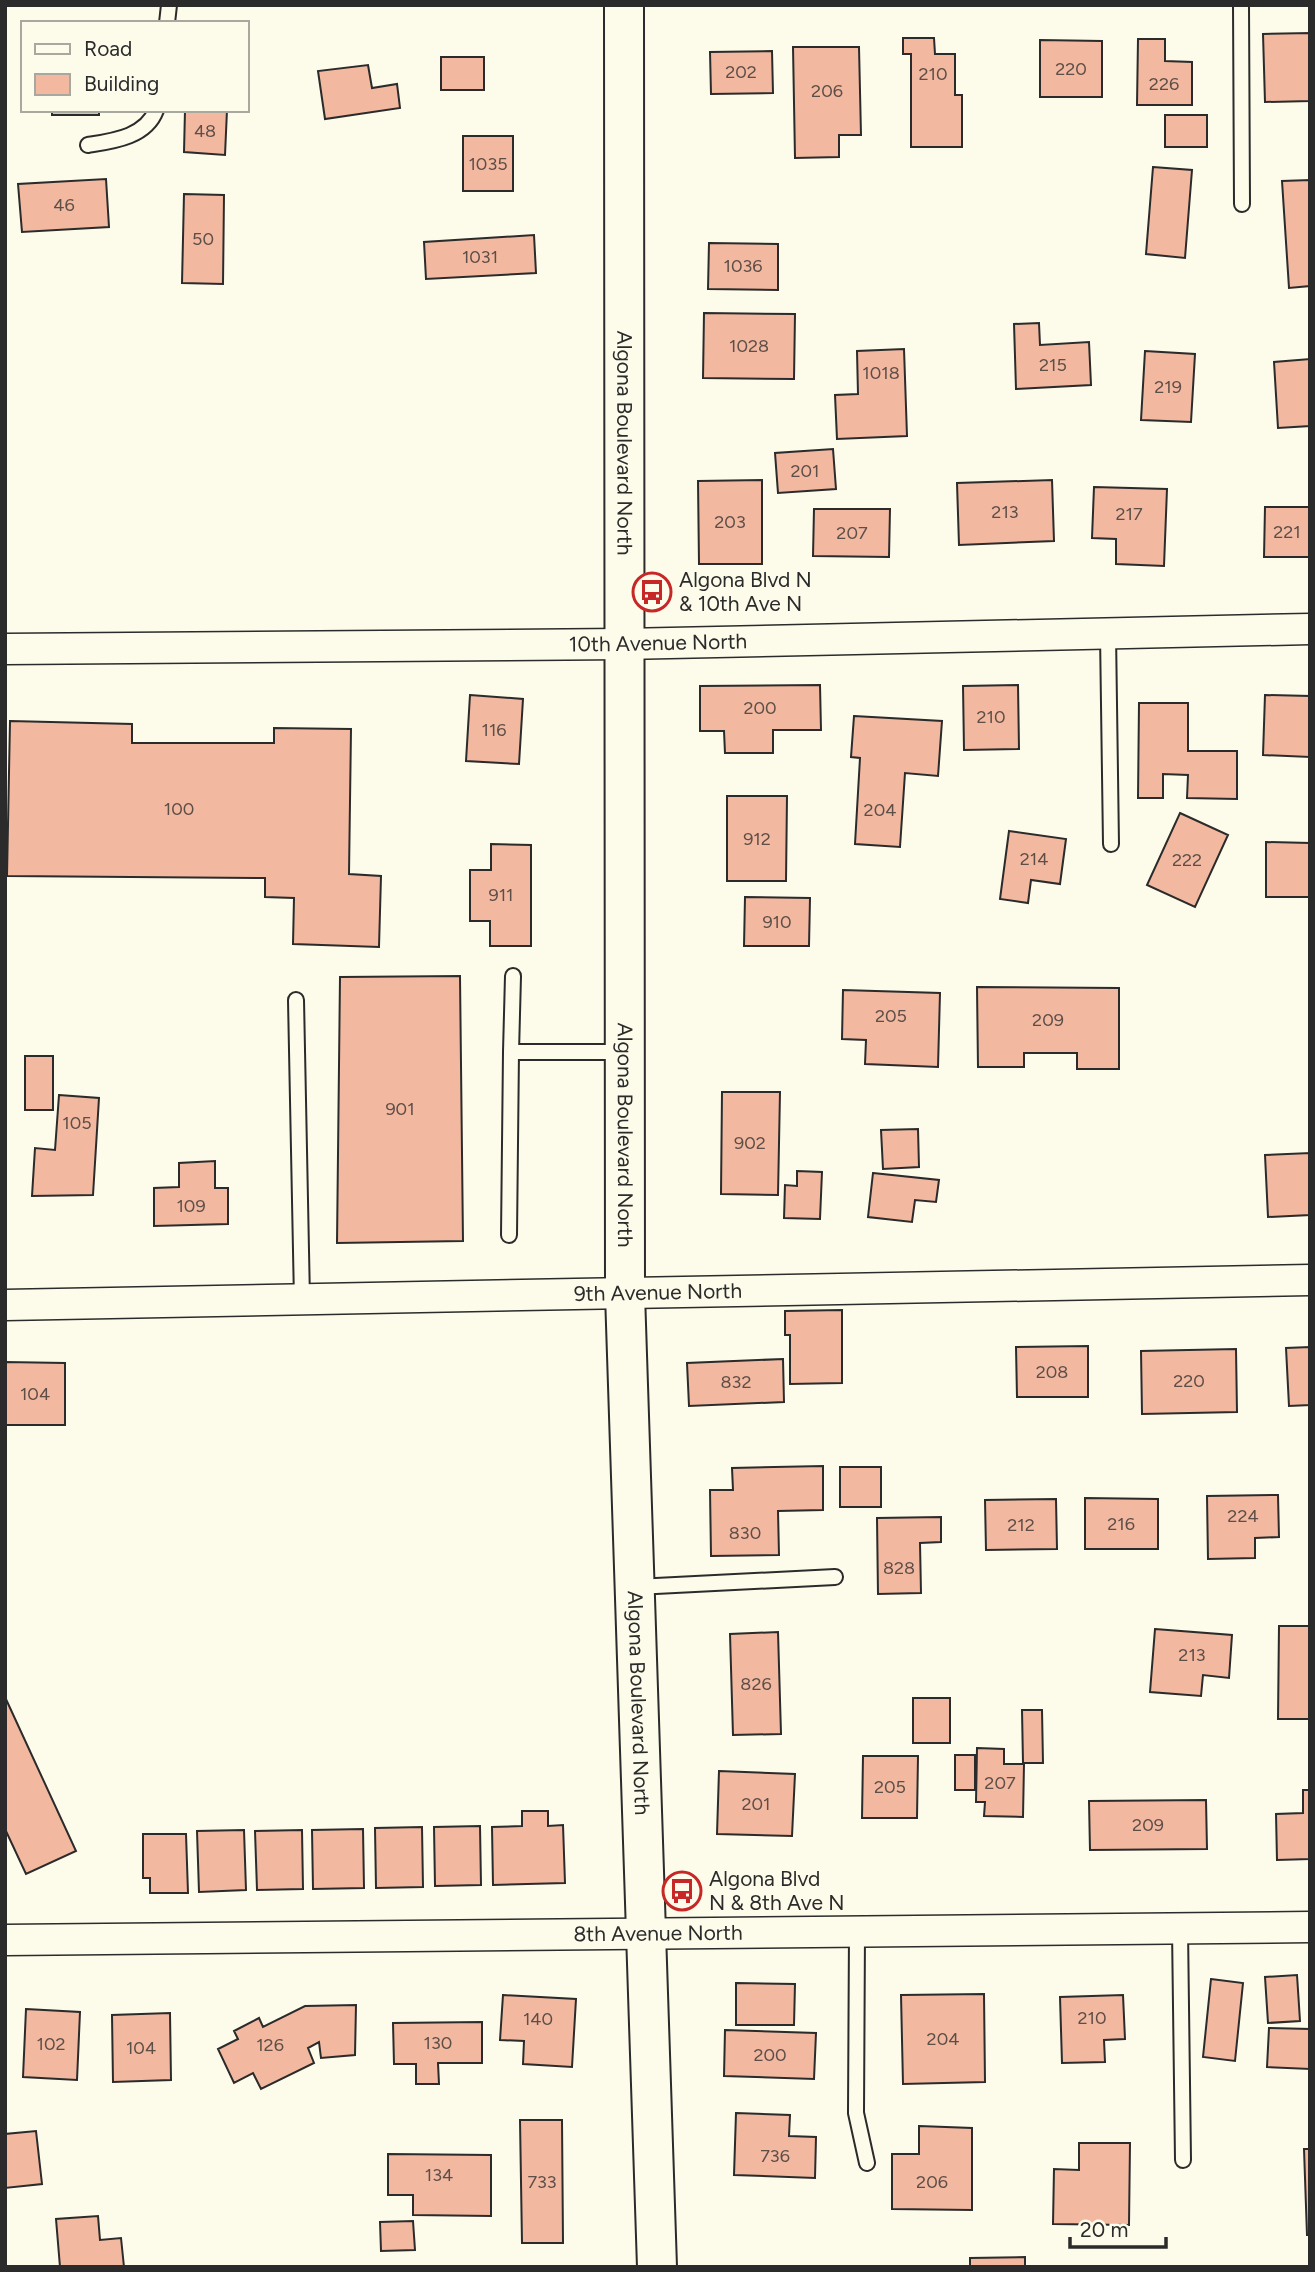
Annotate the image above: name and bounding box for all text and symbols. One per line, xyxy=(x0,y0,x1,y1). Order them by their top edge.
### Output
legend xyxy=(21,21,248,112)
text: Road xyxy=(84,36,132,61)
house number: 220 xyxy=(1055,58,1087,80)
house number: 202 xyxy=(725,61,757,83)
house number: 210 xyxy=(918,63,948,85)
text: Building xyxy=(84,71,159,96)
house number: 226 xyxy=(1149,73,1179,95)
house number: 206 xyxy=(811,80,843,102)
house number: 48 xyxy=(194,120,216,142)
house number: 1035 xyxy=(468,153,508,175)
house number: 46 xyxy=(53,194,75,216)
house number: 50 xyxy=(192,228,214,250)
house number: 1031 xyxy=(462,246,498,268)
house number: 1036 xyxy=(724,255,762,277)
street label: Algona Boulevard North xyxy=(612,331,637,555)
house number: 1028 xyxy=(729,335,769,357)
house number: 215 xyxy=(1039,354,1067,376)
house number: 1018 xyxy=(862,362,900,384)
house number: 219 xyxy=(1154,376,1182,398)
house number: 201 xyxy=(790,460,820,482)
house number: 213 xyxy=(991,501,1019,523)
house number: 217 xyxy=(1115,503,1143,525)
house number: 203 xyxy=(714,511,746,533)
house number: 221 xyxy=(1273,521,1301,543)
house number: 207 xyxy=(836,522,868,544)
place label: Algona Blvd N & 10th Ave N xyxy=(679,567,812,616)
bus stop icon: Algona Blvd N & 10th Ave N xyxy=(631,571,673,613)
street label: 10th Avenue North xyxy=(569,628,747,656)
house number: 200 xyxy=(743,697,777,719)
house number: 210 xyxy=(976,706,1006,728)
house number: 116 xyxy=(481,719,507,741)
house number: 100 xyxy=(164,798,194,820)
house number: 204 xyxy=(864,799,896,821)
house number: 912 xyxy=(743,828,771,850)
house number: 214 xyxy=(1020,848,1048,870)
house number: 222 xyxy=(1172,849,1202,871)
house number: 911 xyxy=(488,884,514,906)
house number: 910 xyxy=(762,911,792,933)
house number: 205 xyxy=(875,1005,907,1027)
house number: 209 xyxy=(1032,1009,1064,1031)
street label: Algona Boulevard North xyxy=(613,1023,638,1247)
house number: 901 xyxy=(385,1098,415,1120)
house number: 105 xyxy=(62,1112,92,1134)
house number: 902 xyxy=(734,1132,766,1154)
house number: 109 xyxy=(176,1195,206,1217)
street label: 9th Avenue North xyxy=(574,1278,742,1306)
house number: 208 xyxy=(1036,1361,1068,1383)
house number: 220 xyxy=(1173,1370,1205,1392)
house number: 832 xyxy=(721,1371,751,1393)
house number: 104 xyxy=(20,1383,50,1405)
house number: 224 xyxy=(1227,1505,1259,1527)
house number: 216 xyxy=(1107,1513,1135,1535)
house number: 212 xyxy=(1007,1514,1035,1536)
house number: 830 xyxy=(729,1522,761,1544)
house number: 828 xyxy=(883,1557,915,1579)
street label: Algona Boulevard North xyxy=(623,1590,655,1816)
house number: 213 xyxy=(1178,1644,1206,1666)
house number: 826 xyxy=(740,1673,772,1695)
house number: 207 xyxy=(984,1772,1016,1794)
house number: 205 xyxy=(874,1776,906,1798)
house number: 201 xyxy=(741,1793,771,1815)
house number: 209 xyxy=(1132,1814,1164,1836)
place label: Algona Blvd N & 8th Ave N xyxy=(709,1866,844,1915)
bus stop icon: Algona Blvd N & 8th Ave N xyxy=(661,1870,703,1912)
street label: 8th Avenue North xyxy=(573,1920,743,1946)
house number: 210 xyxy=(1077,2007,1107,2029)
house number: 140 xyxy=(523,2008,553,2030)
house number: 204 xyxy=(927,2028,959,2050)
house number: 130 xyxy=(424,2032,452,2054)
house number: 102 xyxy=(36,2033,66,2055)
house number: 126 xyxy=(256,2034,284,2056)
house number: 104 xyxy=(126,2037,156,2059)
house number: 200 xyxy=(753,2044,787,2066)
house number: 736 xyxy=(760,2145,790,2167)
house number: 134 xyxy=(425,2164,453,2186)
house number: 733 xyxy=(527,2171,557,2193)
house number: 206 xyxy=(916,2171,948,2193)
scale bar xyxy=(1070,2206,1166,2250)
text: 20 m xyxy=(1080,2217,1128,2242)

